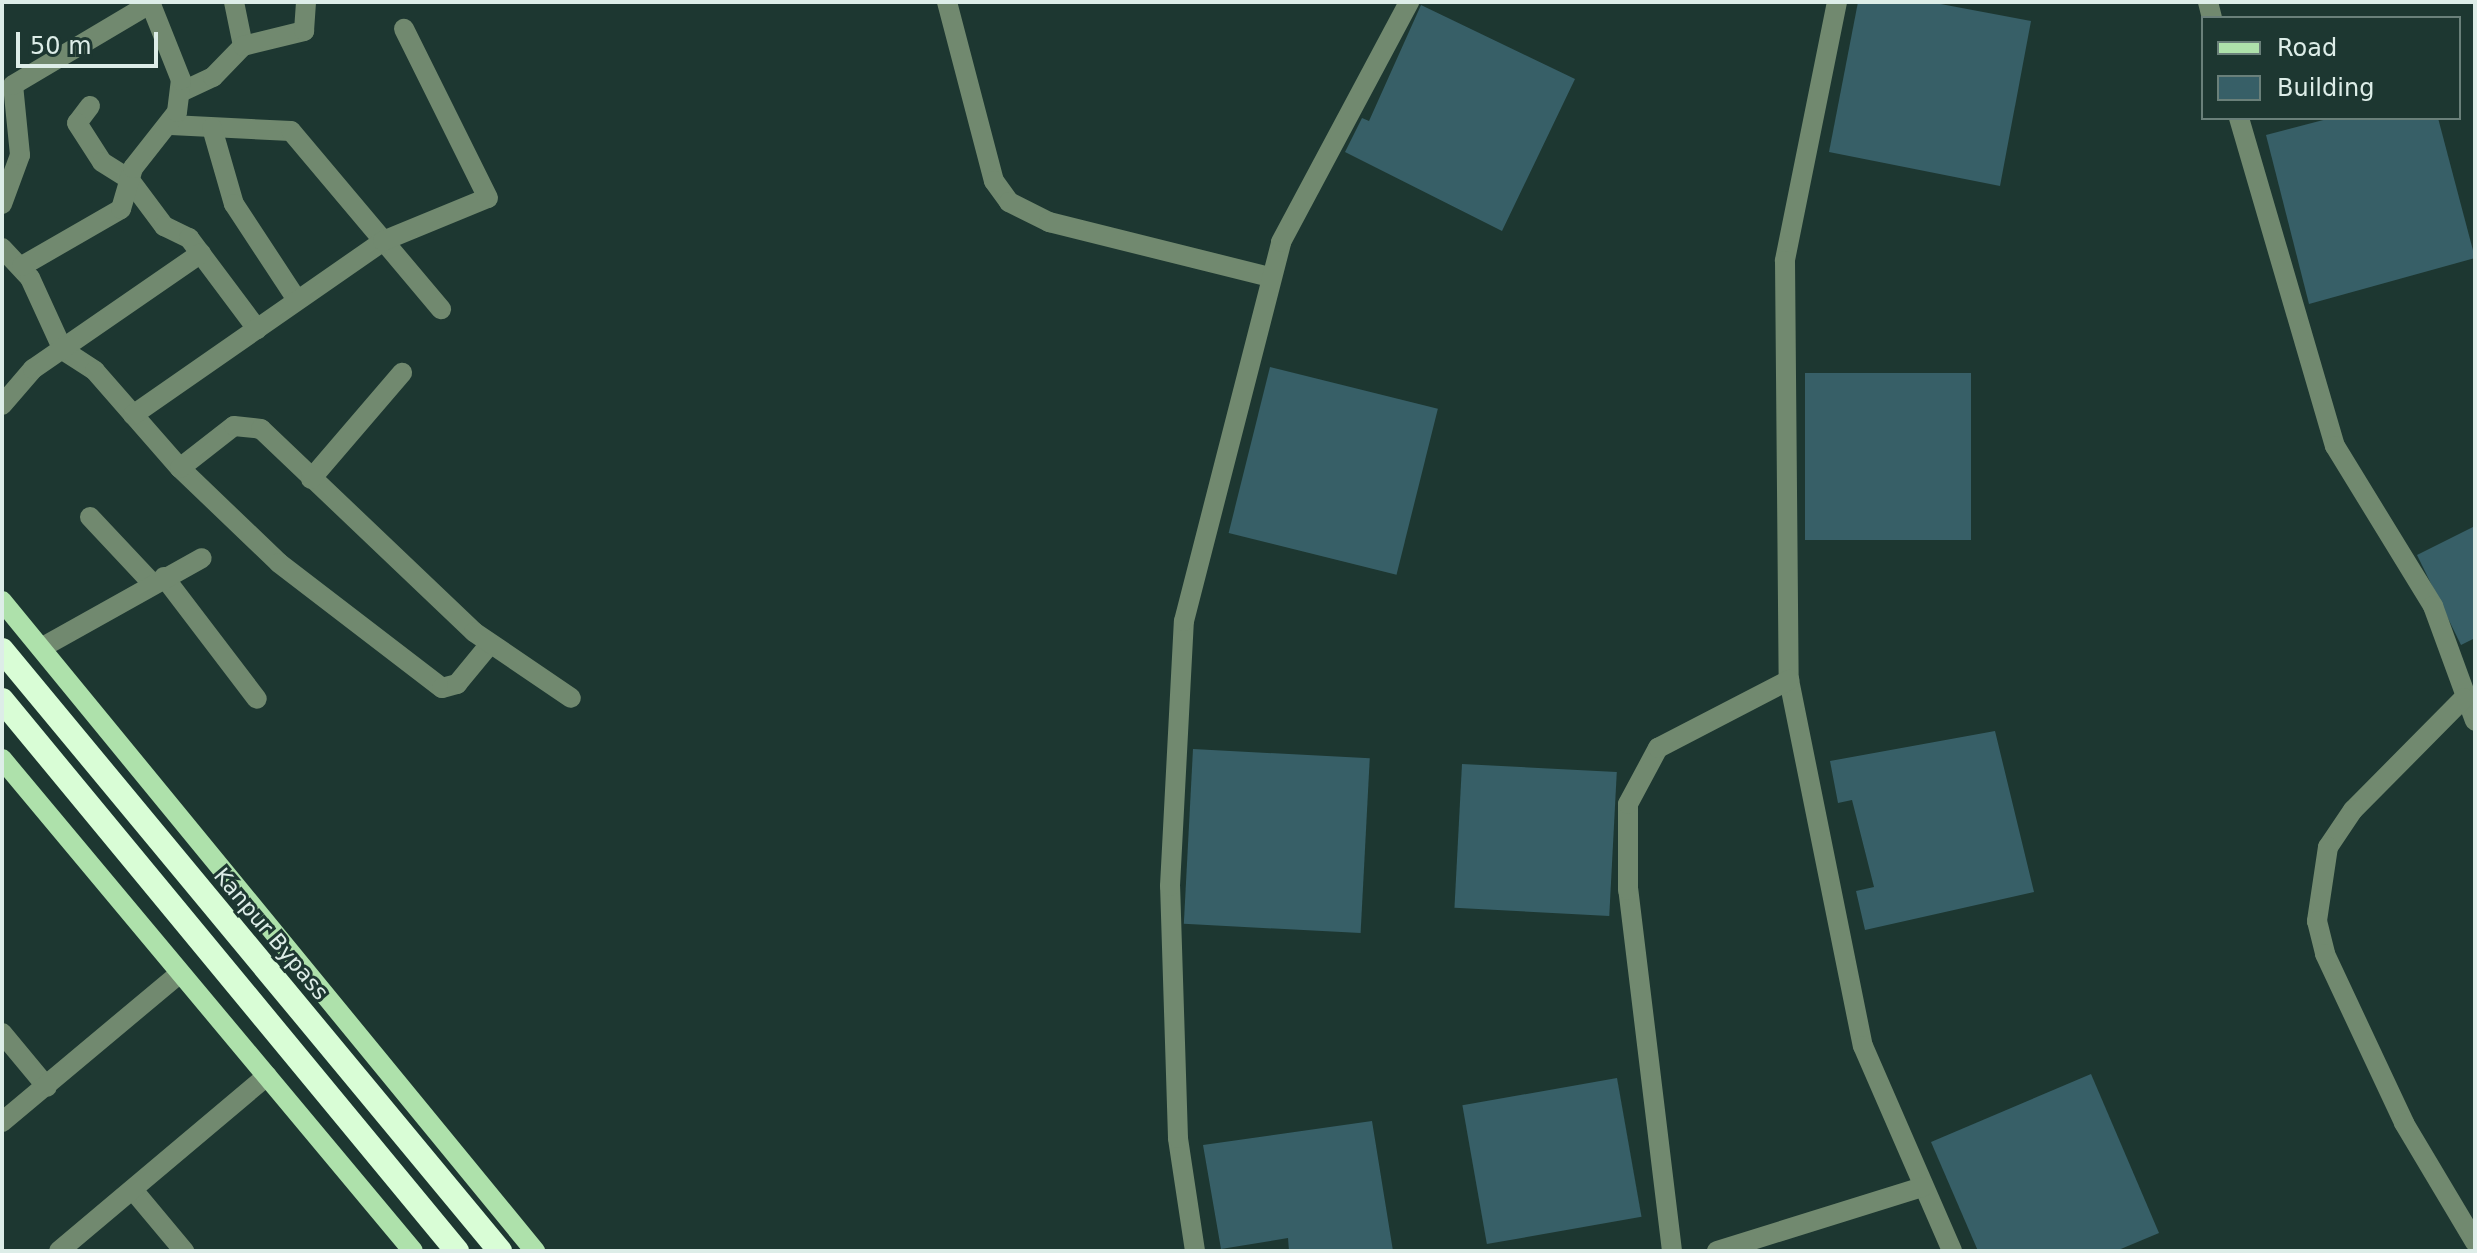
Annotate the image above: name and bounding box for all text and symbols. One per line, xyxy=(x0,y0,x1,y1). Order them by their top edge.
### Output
scale bar xyxy=(20,16,162,66)
legend xyxy=(2201,16,2461,120)
text: 50 m xyxy=(30,32,92,60)
text: Road xyxy=(2277,34,2337,62)
text: Building xyxy=(2277,74,2374,102)
street label: Kanpur Bypass xyxy=(208,863,334,1005)

